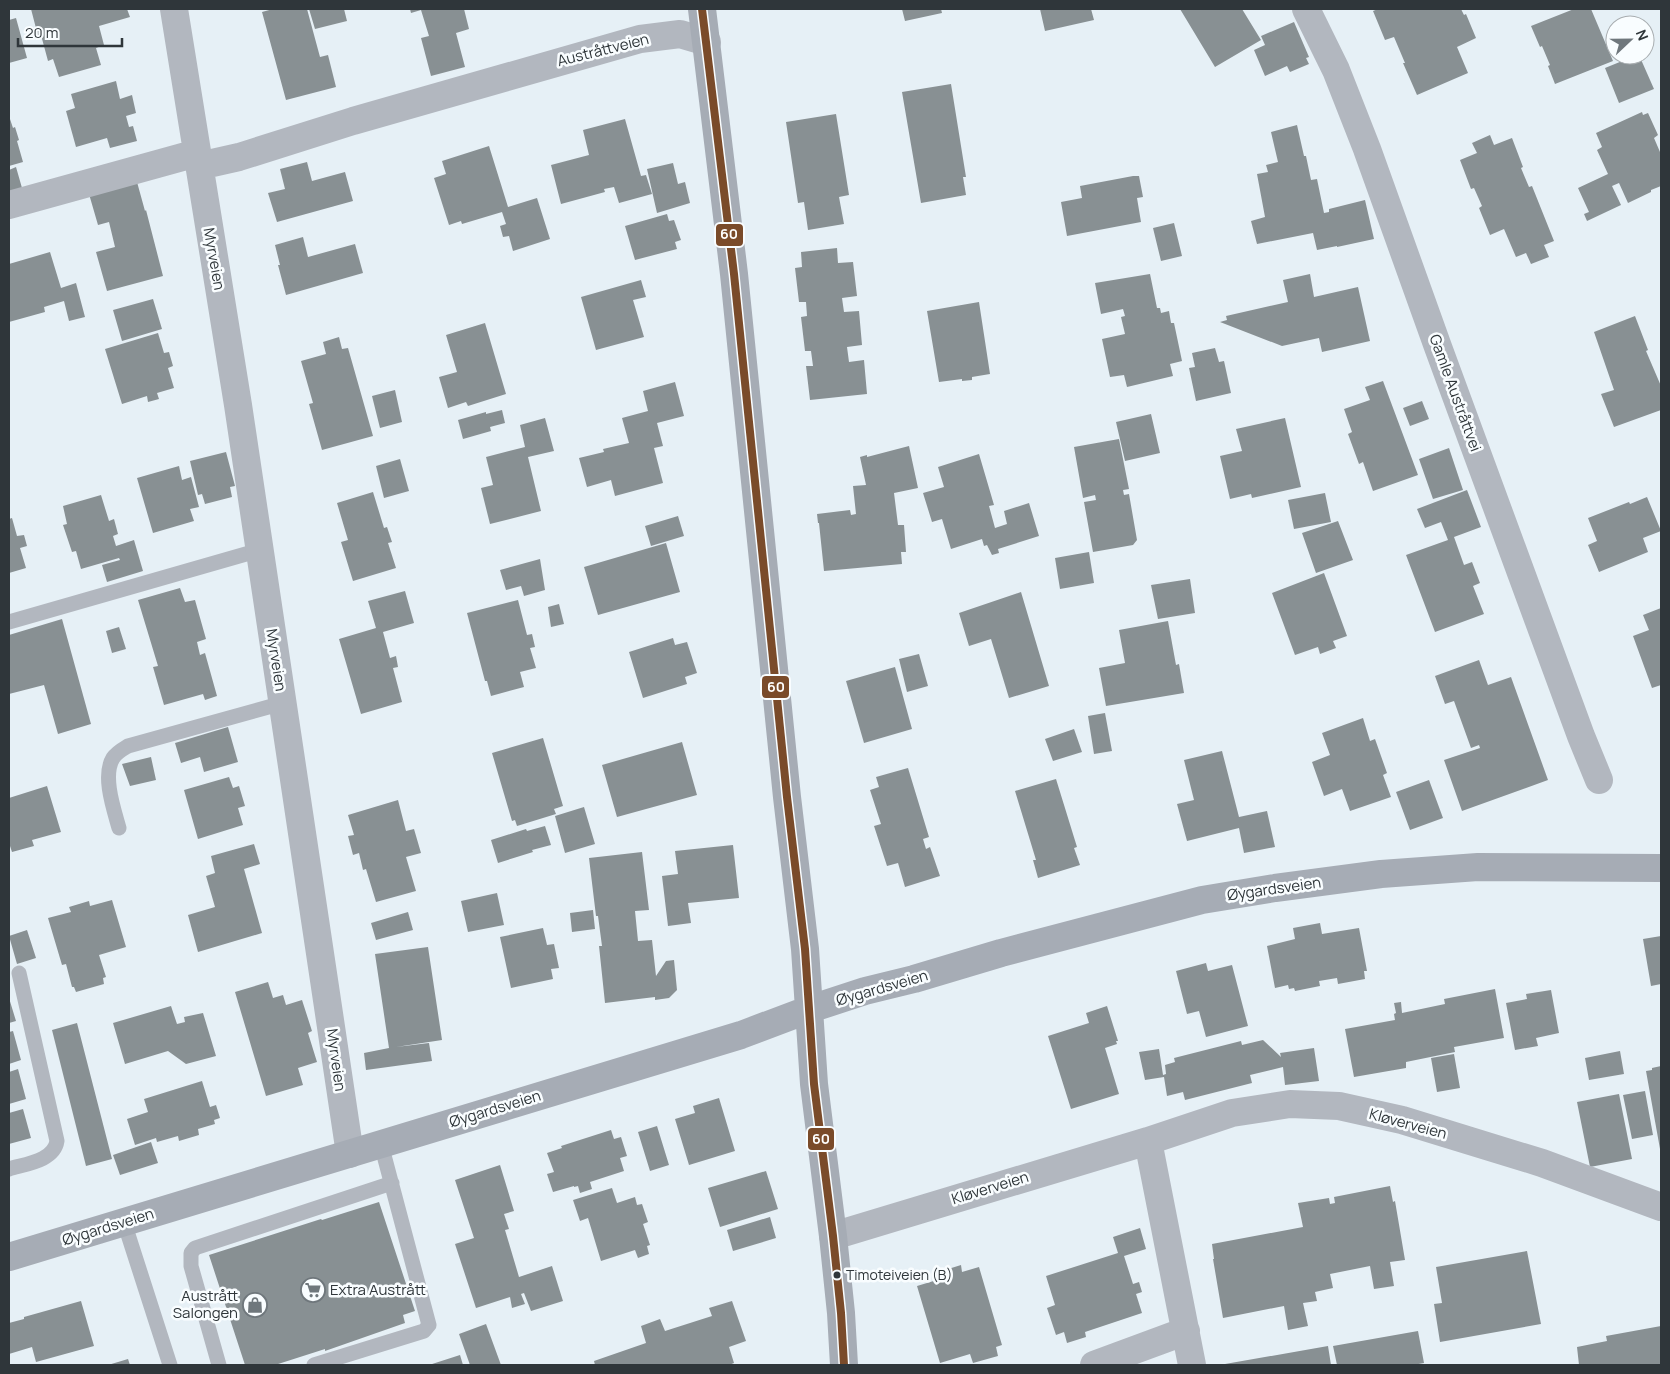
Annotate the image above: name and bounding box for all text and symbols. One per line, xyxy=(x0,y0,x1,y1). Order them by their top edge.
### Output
scale bar xyxy=(18,15,121,47)
north arrow xyxy=(1605,15,1655,65)
text: 20 m xyxy=(25,22,58,43)
text: N xyxy=(1632,27,1653,43)
street label: Austråttveien xyxy=(555,28,651,71)
line badge: 60 xyxy=(715,223,744,247)
text: 60 xyxy=(720,224,738,243)
street label: Myrveien xyxy=(199,226,230,292)
street label: Gamle Austråttvei xyxy=(1425,331,1486,454)
street label: Myrveien xyxy=(261,627,292,693)
line badge: 60 xyxy=(761,675,790,699)
text: 60 xyxy=(767,677,785,696)
street label: Øygardsveien xyxy=(1226,872,1322,905)
street label: Øygardsveien xyxy=(834,964,930,1011)
street label: Myrveien xyxy=(322,1027,351,1093)
street label: Øygardsveien xyxy=(447,1085,543,1132)
street label: Kløverveien xyxy=(1367,1103,1449,1144)
line badge: 60 xyxy=(807,1127,835,1151)
text: 60 xyxy=(812,1129,830,1148)
street label: Kløverveien xyxy=(949,1166,1031,1209)
street label: Øygardsveien xyxy=(60,1203,156,1250)
place label: Timoteiveien (B) xyxy=(846,1265,952,1284)
marker: Timoteiveien (B) xyxy=(832,1270,842,1280)
supermarket icon: Extra Austrått xyxy=(300,1277,326,1303)
place label: Extra Austrått xyxy=(330,1279,426,1300)
place label: Austrått Salongen xyxy=(173,1285,238,1323)
shop icon: Austrått Salongen xyxy=(242,1292,268,1318)

